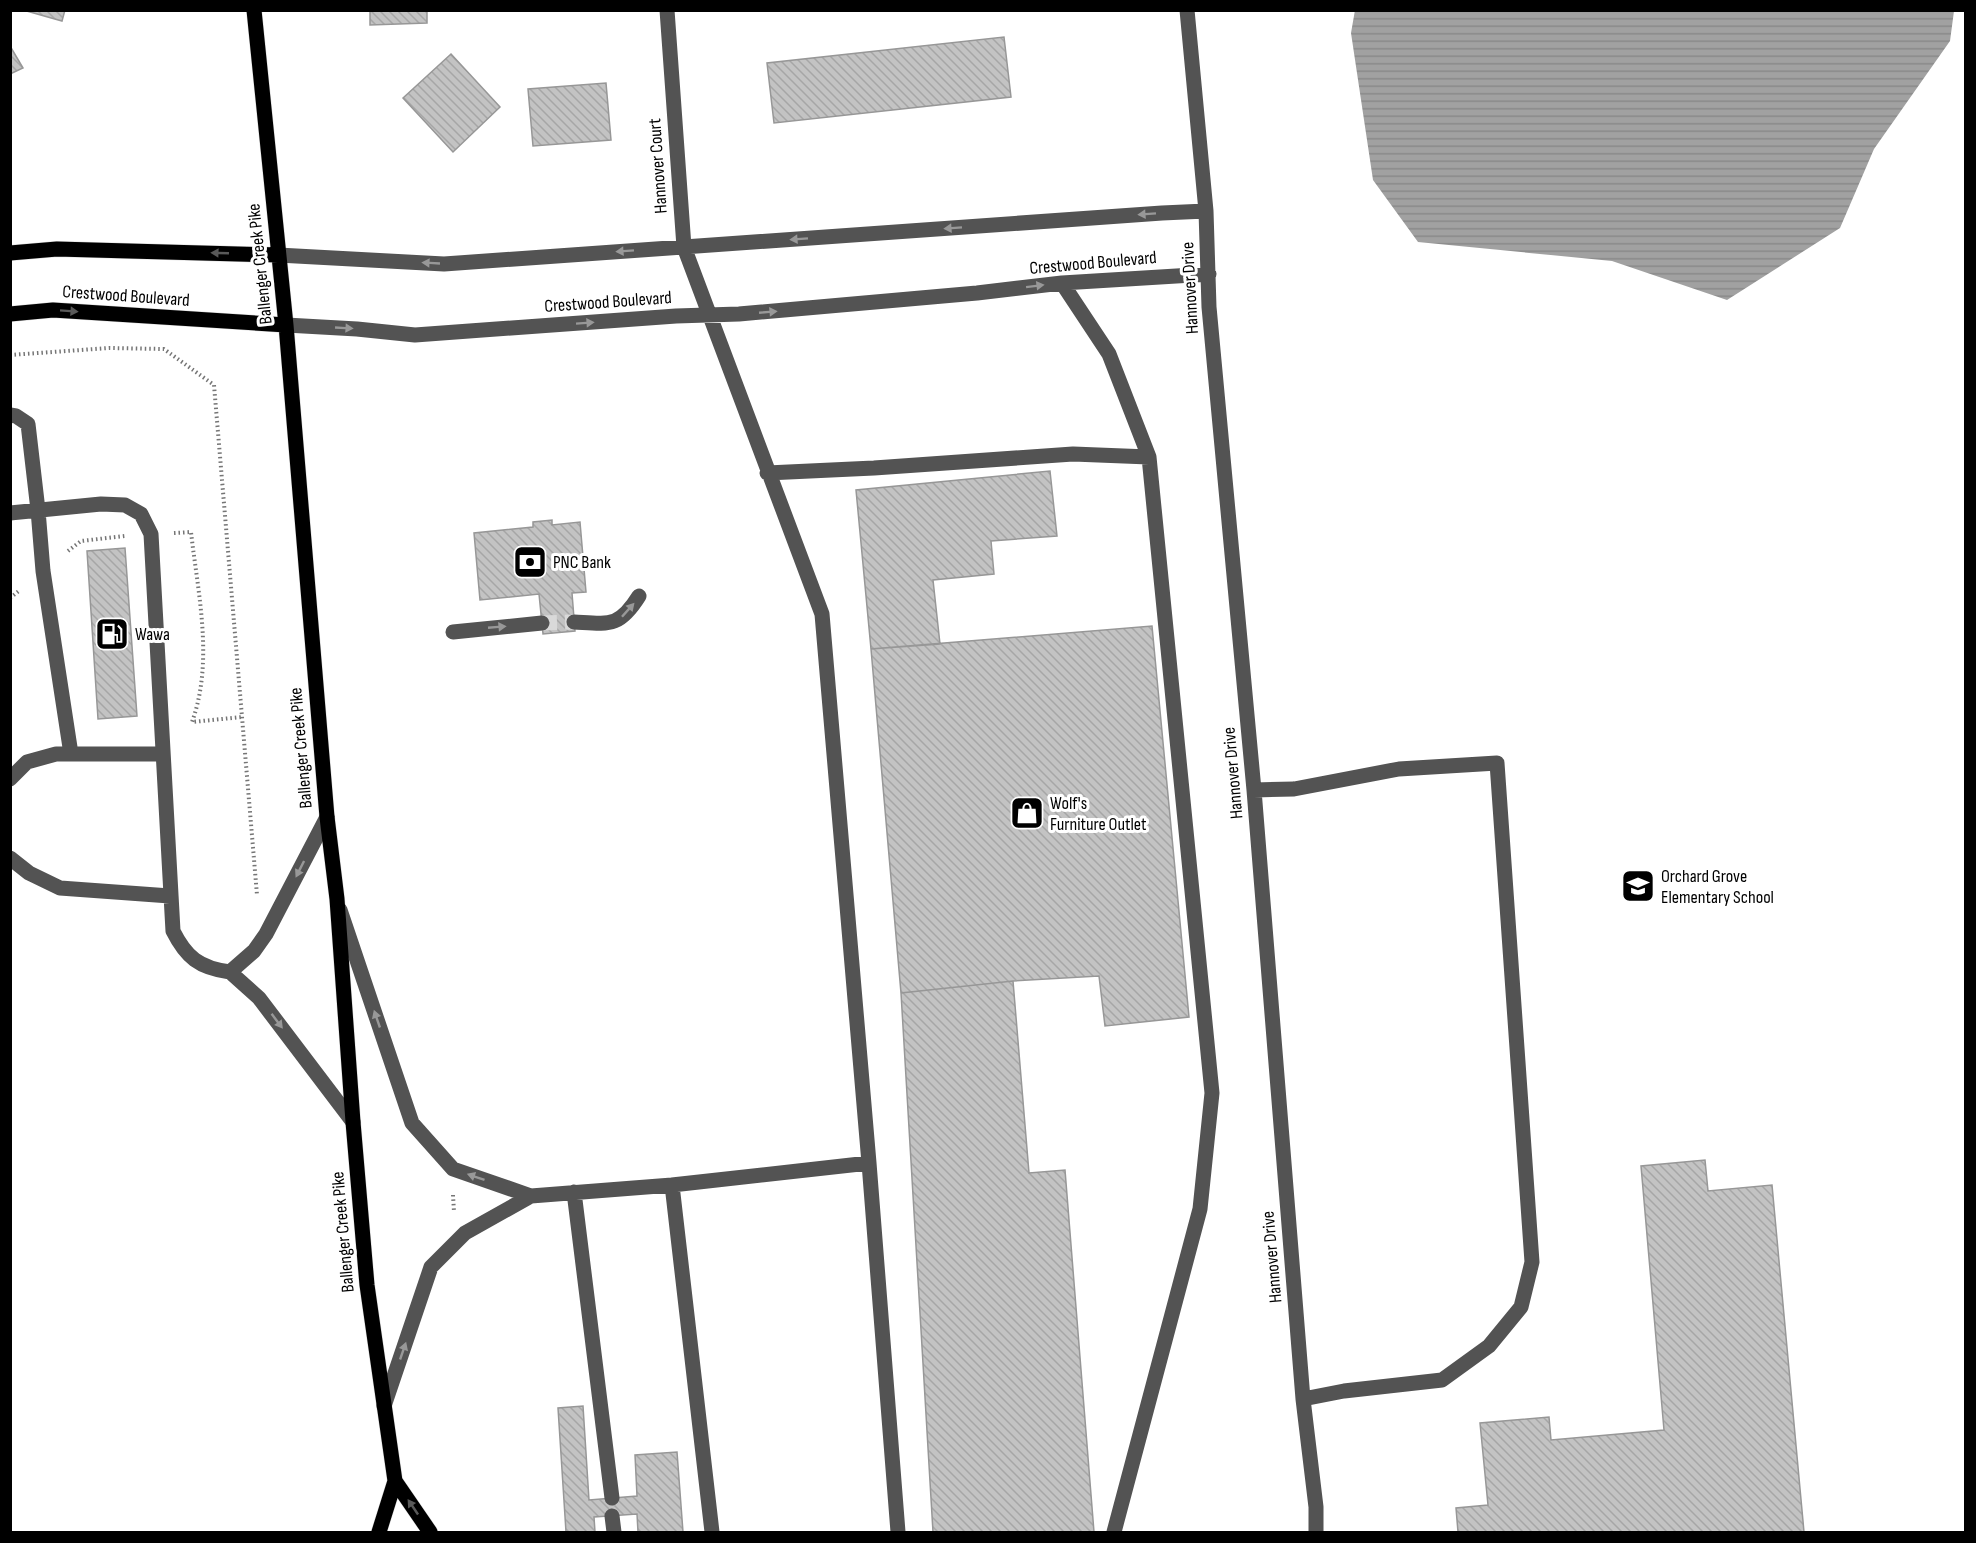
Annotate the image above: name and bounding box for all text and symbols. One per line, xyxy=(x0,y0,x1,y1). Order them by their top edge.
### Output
street label: Hannover Court xyxy=(644,117,672,214)
street label: Ballenger Creek Pike xyxy=(243,202,277,326)
one-way arrow xyxy=(1138,209,1157,219)
one-way arrow xyxy=(943,223,962,233)
one-way arrow xyxy=(789,235,808,244)
street label: Hannover Drive xyxy=(1177,241,1203,335)
one-way arrow xyxy=(616,246,635,256)
street label: Crestwood Boulevard xyxy=(1029,247,1157,279)
one-way arrow xyxy=(210,249,229,258)
one-way arrow xyxy=(421,258,440,267)
street label: Crestwood Boulevard xyxy=(62,281,190,311)
one-way arrow xyxy=(1026,282,1045,291)
street label: Crestwood Boulevard xyxy=(544,287,672,317)
one-way arrow xyxy=(59,307,78,316)
one-way arrow xyxy=(758,307,777,317)
one-way arrow xyxy=(575,319,594,328)
one-way arrow xyxy=(335,324,354,333)
bank icon: PNC Bank xyxy=(512,544,548,580)
place label: PNC Bank xyxy=(553,552,611,573)
one-way arrow xyxy=(621,603,634,618)
fuel station icon: Wawa xyxy=(94,616,130,652)
one-way arrow xyxy=(488,622,507,632)
place label: Wawa xyxy=(135,624,170,645)
street label: Ballenger Creek Pike xyxy=(285,687,317,809)
street label: Hannover Drive xyxy=(1219,726,1247,820)
place label: Wolf's Furniture Outlet xyxy=(1050,793,1147,835)
shop icon: Wolf's Furniture Outlet xyxy=(1009,795,1045,831)
one-way arrow xyxy=(295,861,305,878)
place label: Orchard Grove Elementary School xyxy=(1661,866,1774,908)
school or university icon: Orchard Grove Elementary School xyxy=(1620,868,1656,904)
one-way arrow xyxy=(372,1010,382,1028)
one-way arrow xyxy=(271,1014,283,1029)
street label: Ballenger Creek Pike xyxy=(327,1171,359,1293)
one-way arrow xyxy=(467,1171,485,1181)
street label: Hannover Drive xyxy=(1258,1210,1286,1304)
one-way arrow xyxy=(398,1342,408,1360)
one-way arrow xyxy=(407,1499,418,1515)

